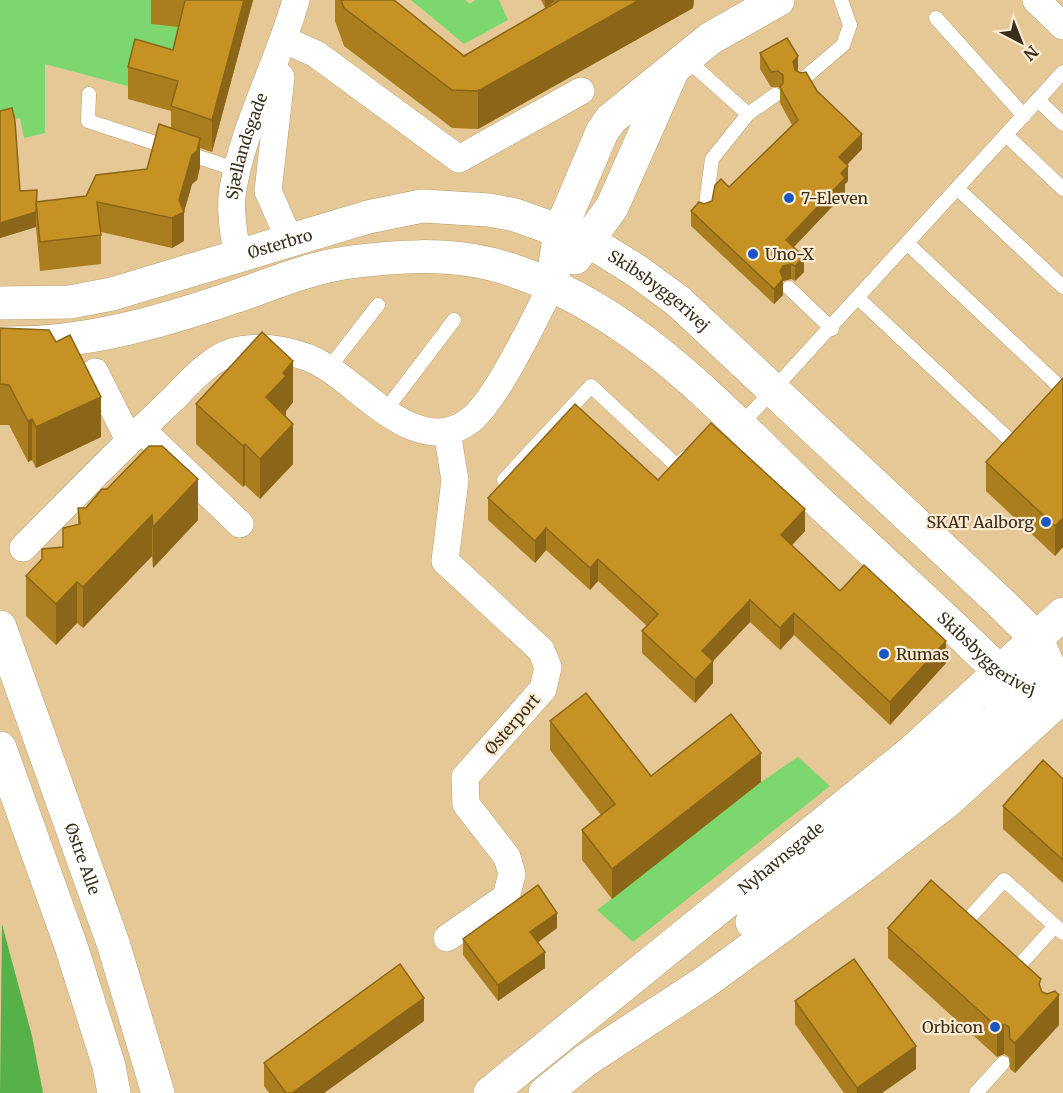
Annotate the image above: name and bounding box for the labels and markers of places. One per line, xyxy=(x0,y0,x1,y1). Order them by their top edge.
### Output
place label: 7-Eleven xyxy=(801,188,869,208)
marker: 7-Eleven xyxy=(782,191,796,205)
place label: Uno-X xyxy=(765,244,815,264)
marker: Uno-X xyxy=(746,247,760,261)
place label: SKAT Aalborg xyxy=(926,512,1034,532)
marker: SKAT Aalborg xyxy=(1039,515,1053,529)
place label: Rumas xyxy=(896,644,949,664)
marker: Rumas xyxy=(877,647,891,661)
place label: Orbicon xyxy=(922,1017,983,1037)
marker: Orbicon xyxy=(988,1020,1002,1034)

